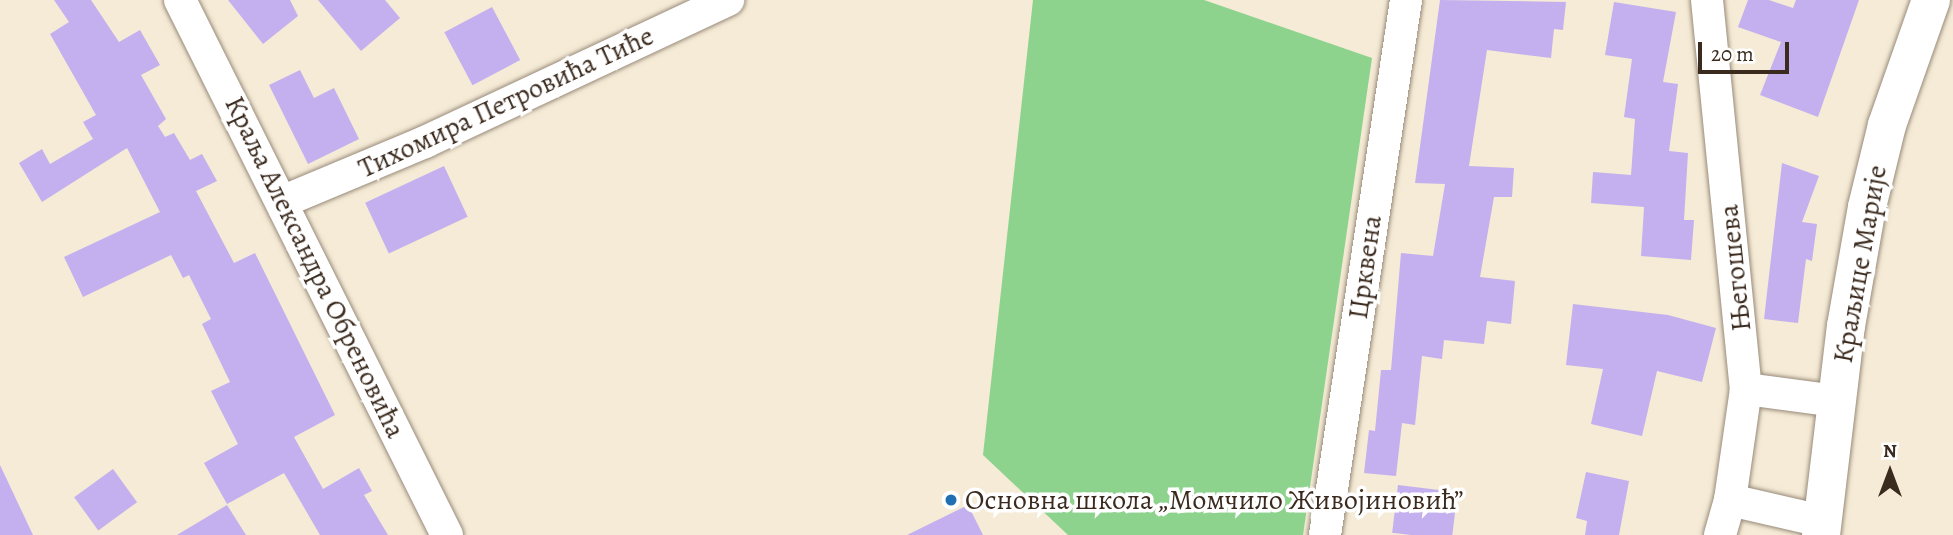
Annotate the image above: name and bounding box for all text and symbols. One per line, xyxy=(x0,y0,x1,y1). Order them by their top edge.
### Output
street label: Тихомира Петровића Тиће xyxy=(353,19,659,185)
scale bar xyxy=(1701,28,1792,72)
text: 20 m xyxy=(1711,40,1754,68)
street label: Краља Александра Обреновића xyxy=(217,91,413,443)
street label: Краљице Марије xyxy=(1826,162,1894,366)
street label: Његошева xyxy=(1712,203,1758,333)
street label: Црквена xyxy=(1341,213,1389,321)
north arrow xyxy=(1855,437,1925,507)
text: N xyxy=(1883,438,1897,464)
place label: Основна школа „Момчило Живојиновић” xyxy=(965,483,1464,517)
marker: Основна школа „Момчило Живојиновић” xyxy=(943,492,959,508)

